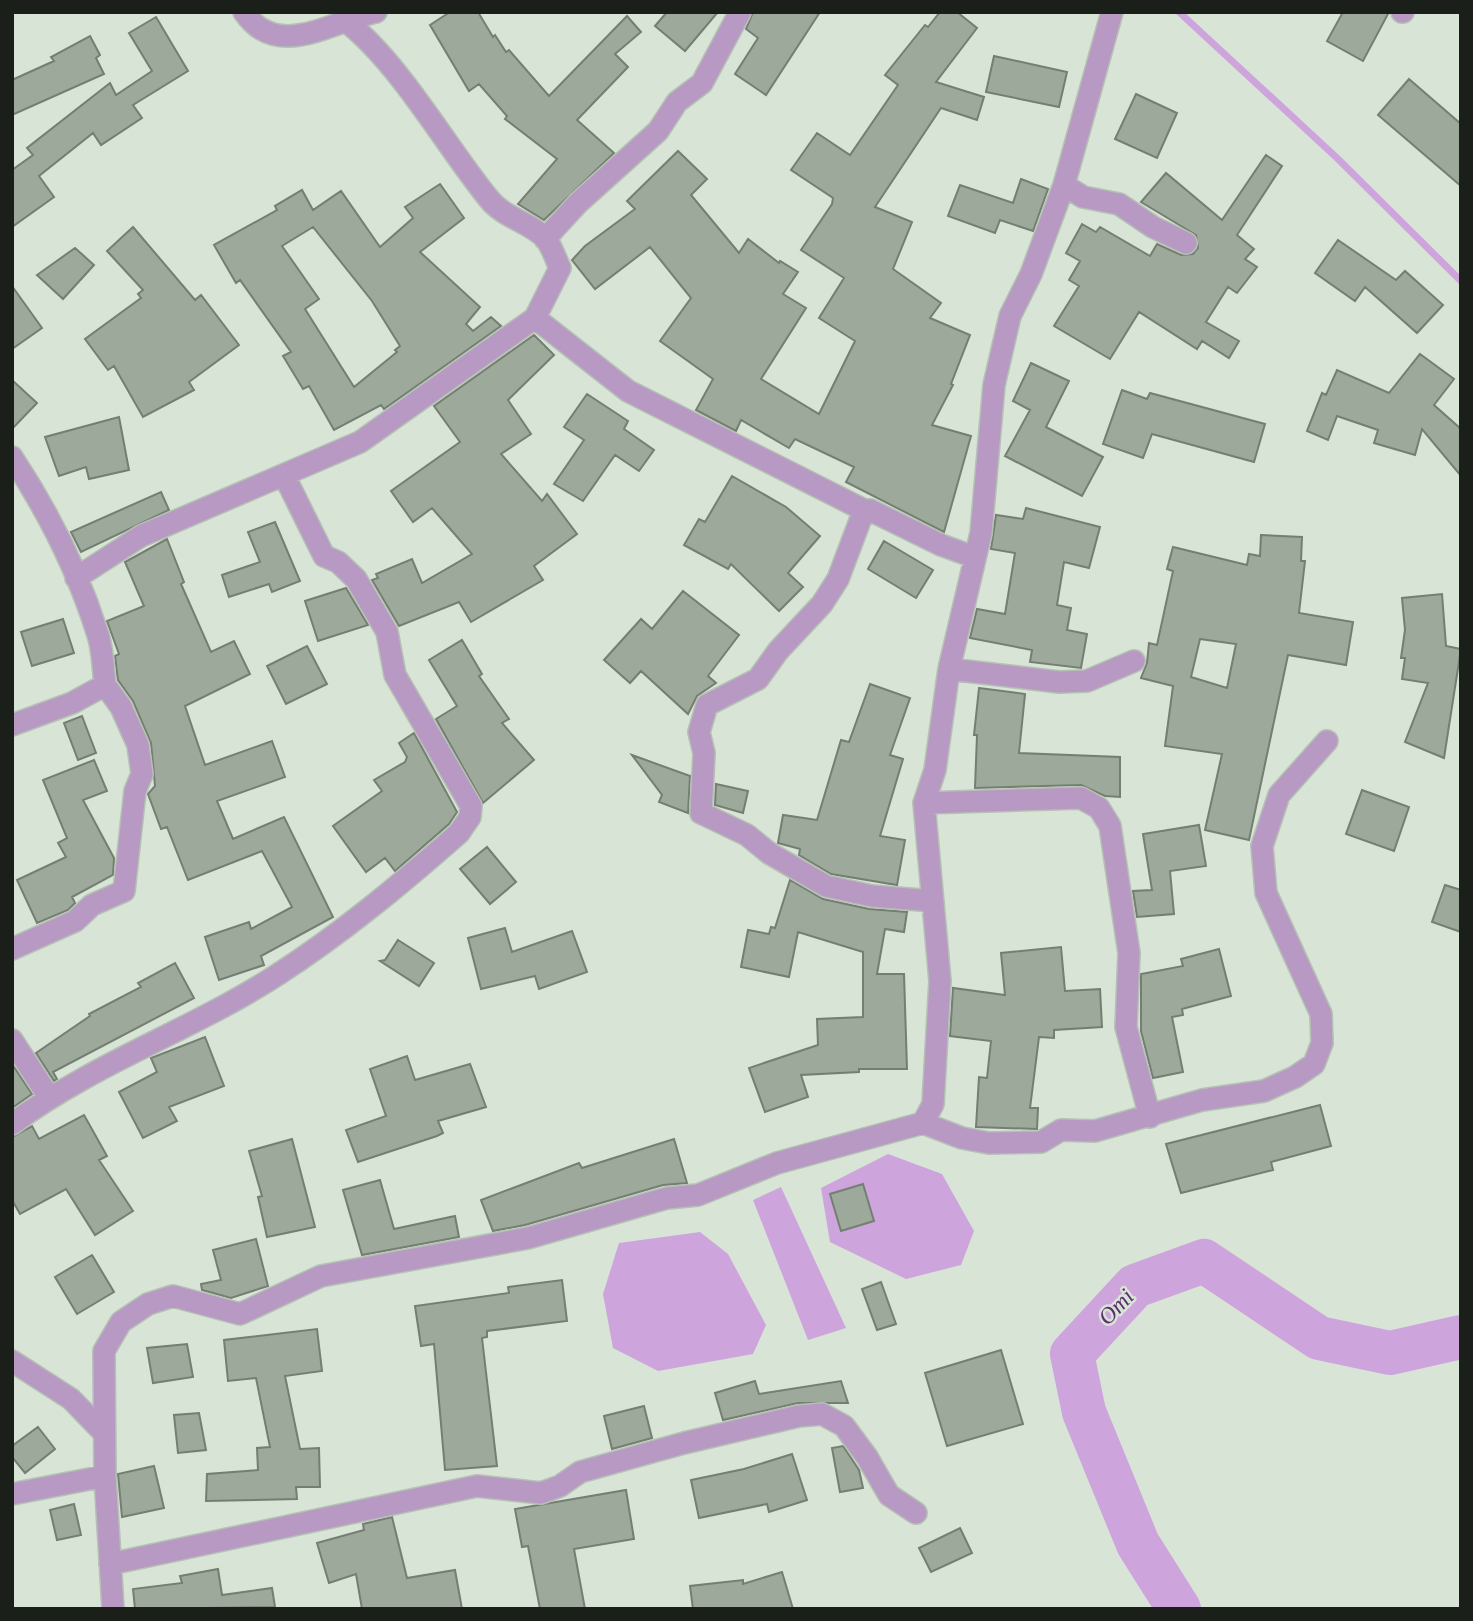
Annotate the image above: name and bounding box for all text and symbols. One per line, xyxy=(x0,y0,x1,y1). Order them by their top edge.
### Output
water label: Omi xyxy=(1093,1284,1139,1330)

